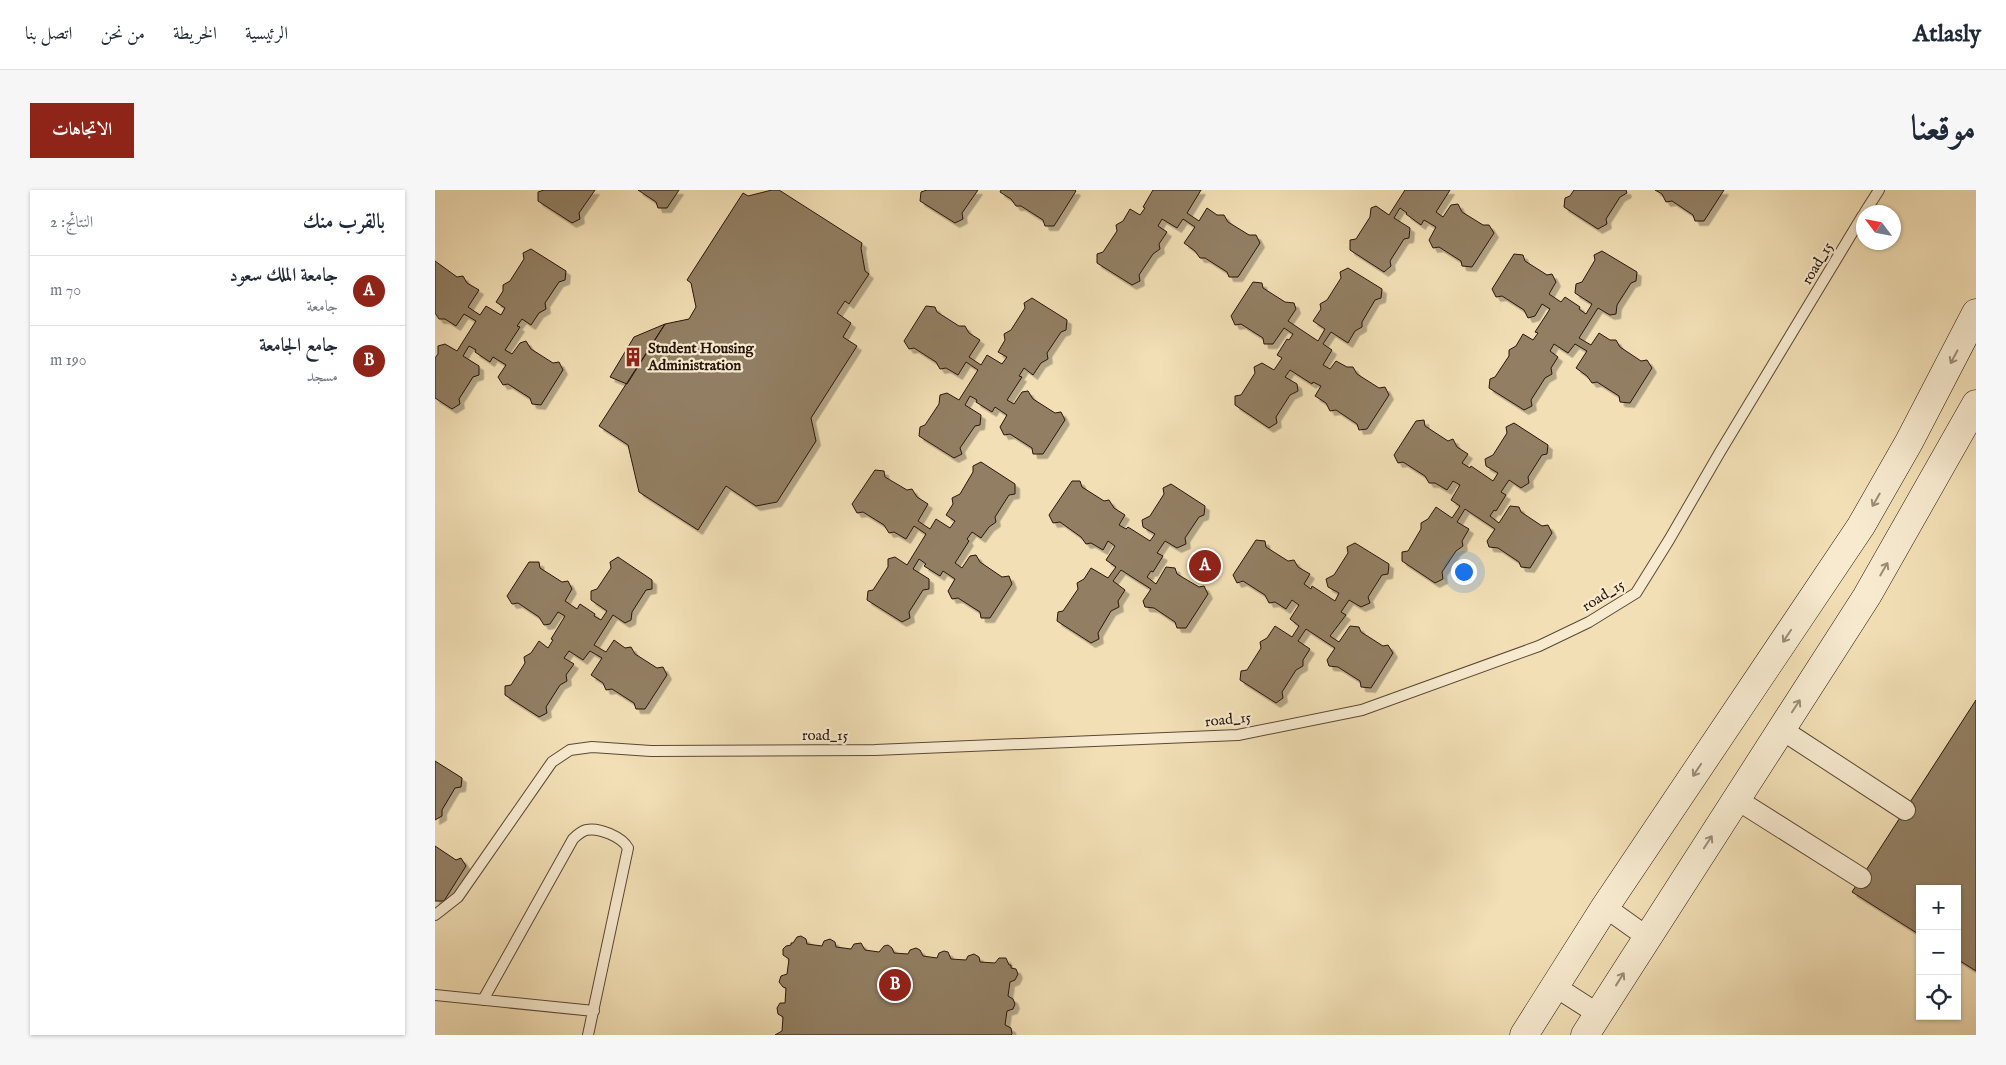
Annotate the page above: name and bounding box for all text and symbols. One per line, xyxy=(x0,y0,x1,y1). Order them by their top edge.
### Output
text: Atlasly xyxy=(1913,19,1981,50)
text: اتصل بنا xyxy=(25,23,72,46)
text: من نحن xyxy=(100,23,145,46)
text: الخريطة xyxy=(173,23,217,46)
text: الرئيسية xyxy=(245,23,288,46)
button: الاتجاهات xyxy=(30,103,134,158)
text: موقعنا xyxy=(1911,107,1976,152)
north arrow xyxy=(1856,205,1901,250)
text: بالقرب منك xyxy=(303,209,385,236)
text: النتائج: 2 xyxy=(50,213,93,233)
street label: road_15 xyxy=(1797,238,1838,288)
text: جامعة الملك سعود xyxy=(229,264,338,288)
text: 70 m xyxy=(50,281,81,301)
text: A xyxy=(364,281,374,301)
text: جامعة xyxy=(306,297,338,317)
text: جامع الجامعة xyxy=(259,334,338,358)
place label: Student Housing Administration xyxy=(647,339,755,375)
building icon: Student Housing Administration xyxy=(622,346,644,368)
one-way arrow xyxy=(1949,349,1958,364)
text: 190 m xyxy=(50,351,87,371)
text: B xyxy=(364,351,374,371)
text: مسجد xyxy=(307,367,338,387)
one-way arrow xyxy=(1871,492,1881,506)
pin: A xyxy=(1189,547,1221,585)
your location xyxy=(1451,559,1477,585)
one-way arrow xyxy=(1879,562,1889,576)
street label: road_15 xyxy=(1579,575,1628,616)
one-way arrow xyxy=(1782,628,1792,642)
one-way arrow xyxy=(1791,699,1802,713)
street label: road_15 xyxy=(1204,708,1253,731)
street label: road_15 xyxy=(802,726,849,745)
one-way arrow xyxy=(1692,763,1702,777)
one-way arrow xyxy=(1703,835,1713,849)
map controls xyxy=(1916,885,1961,1020)
button: + xyxy=(1916,885,1961,930)
button: − xyxy=(1916,930,1961,975)
pin: B xyxy=(879,966,911,1004)
one-way arrow xyxy=(1616,972,1626,986)
button: locate xyxy=(1916,975,1961,1020)

